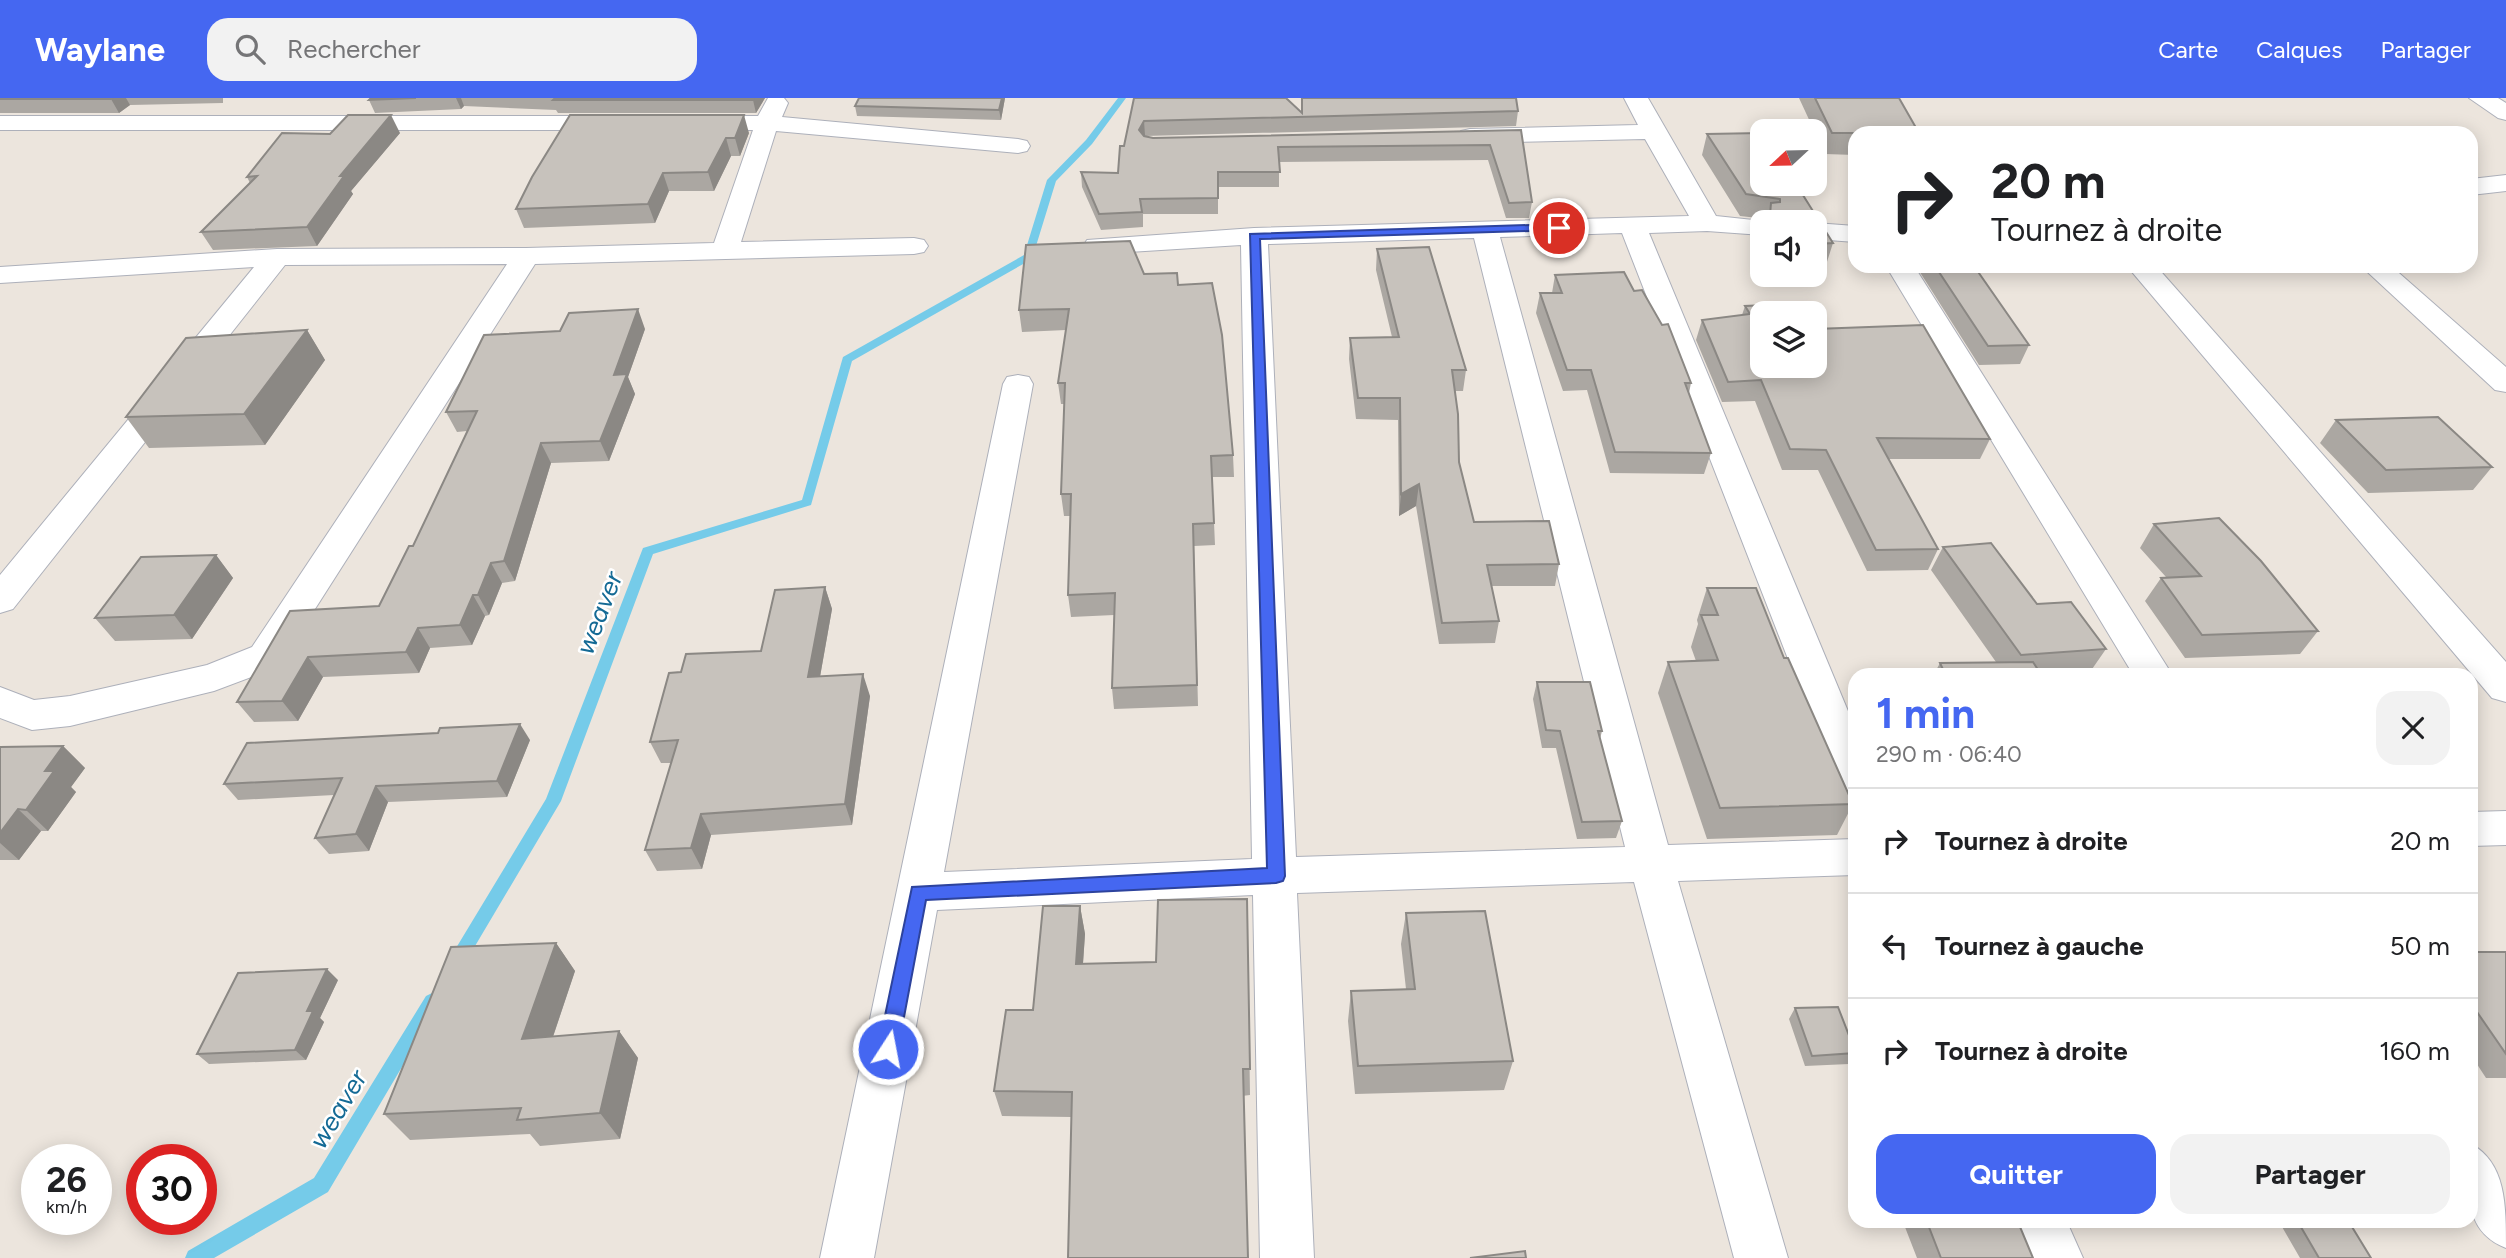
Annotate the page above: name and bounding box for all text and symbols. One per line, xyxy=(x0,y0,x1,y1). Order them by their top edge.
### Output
search box xyxy=(207,18,697,81)
text: Waylane xyxy=(35,30,165,69)
icon: search xyxy=(231,30,269,68)
text: Rechercher xyxy=(287,33,421,65)
text: Carte xyxy=(2158,35,2218,64)
text: Calques xyxy=(2256,35,2342,64)
text: Partager xyxy=(2380,35,2471,64)
north arrow xyxy=(1750,119,1827,196)
map controls xyxy=(1750,119,1827,378)
text: 20 m xyxy=(1991,151,2106,210)
icon: right xyxy=(1876,154,1967,245)
pin xyxy=(1529,198,1589,258)
icon: arrive xyxy=(1540,209,1578,247)
button: sound xyxy=(1750,210,1827,287)
text: Tournez à droite xyxy=(1991,211,2222,249)
button: layers xyxy=(1750,301,1827,378)
water label: weaver xyxy=(569,566,630,659)
text: 1 min xyxy=(1876,688,1975,739)
button: close xyxy=(2376,691,2450,765)
text: 290 m · 06:40 xyxy=(1876,740,2022,768)
icon: right xyxy=(1876,822,1914,860)
text: Tournez à droite xyxy=(1935,825,2128,857)
text: 20 m xyxy=(2390,825,2450,857)
icon: left xyxy=(1876,927,1914,965)
text: Tournez à gauche xyxy=(1935,930,2144,962)
text: 50 m xyxy=(2390,930,2450,962)
position arrow xyxy=(851,1012,925,1086)
icon: right xyxy=(1876,1032,1914,1070)
text: Tournez à droite xyxy=(1935,1035,2128,1067)
text: 160 m xyxy=(2379,1035,2450,1067)
water label: weaver xyxy=(302,1063,374,1154)
button: Quitter xyxy=(1876,1134,2156,1214)
button: Partager xyxy=(2170,1134,2450,1214)
speed limit sign: 30 xyxy=(126,1144,217,1235)
text: 26 xyxy=(46,1159,87,1201)
text: km/h xyxy=(46,1196,87,1218)

